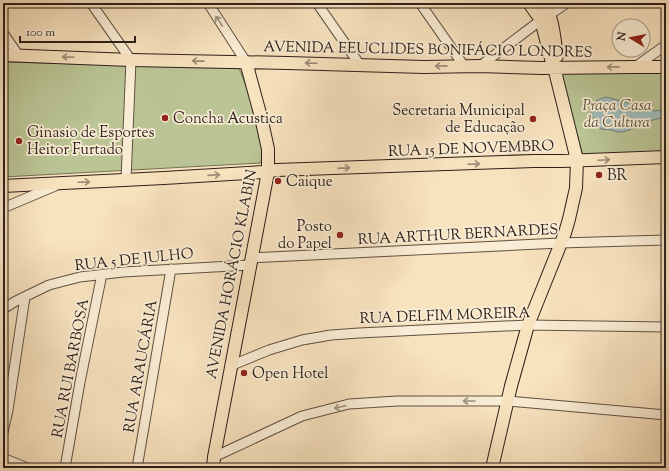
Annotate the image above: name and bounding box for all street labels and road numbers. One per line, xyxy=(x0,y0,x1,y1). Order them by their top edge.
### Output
street label: AVENIDA EEUCLIDES BONIFÁCIO LONDRES xyxy=(263,36,593,64)
street label: RUA 15 DE NOVEMBRO xyxy=(388,136,555,163)
street label: AVENIDA HORÁCIO KLABIN xyxy=(201,168,263,381)
street label: RUA ARTHUR BERNARDES xyxy=(357,220,559,251)
street label: RUA 5 DE JULHO xyxy=(74,244,195,277)
street label: RUA RUI BARBOSA xyxy=(48,297,95,440)
street label: RUA ARAUCÁRIA xyxy=(118,298,164,434)
street label: RUA DELFIM MOREIRA xyxy=(359,303,531,330)

